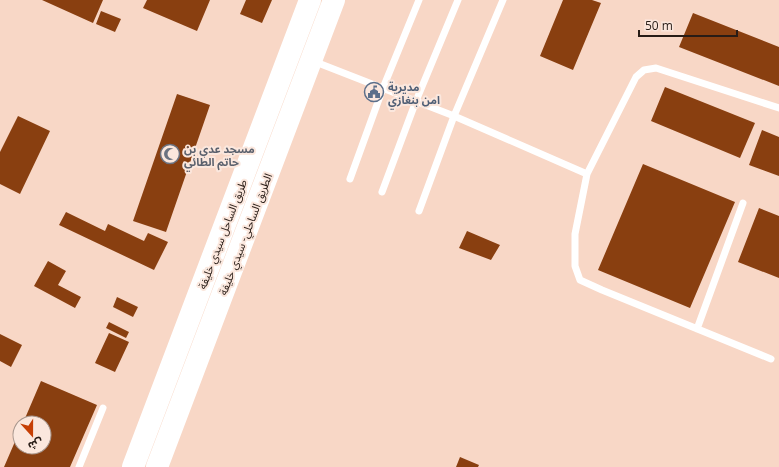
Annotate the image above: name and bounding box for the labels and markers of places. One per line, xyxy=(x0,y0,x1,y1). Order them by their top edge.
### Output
place label: مديرية امن بنغازي xyxy=(388,79,440,109)
public building icon: مديرية امن بنغازي xyxy=(363,81,385,103)
place label: مسجد عدي بن حاتم الطائي xyxy=(184,141,255,171)
mosque icon: مسجد عدي بن حاتم الطائي xyxy=(159,143,181,165)

